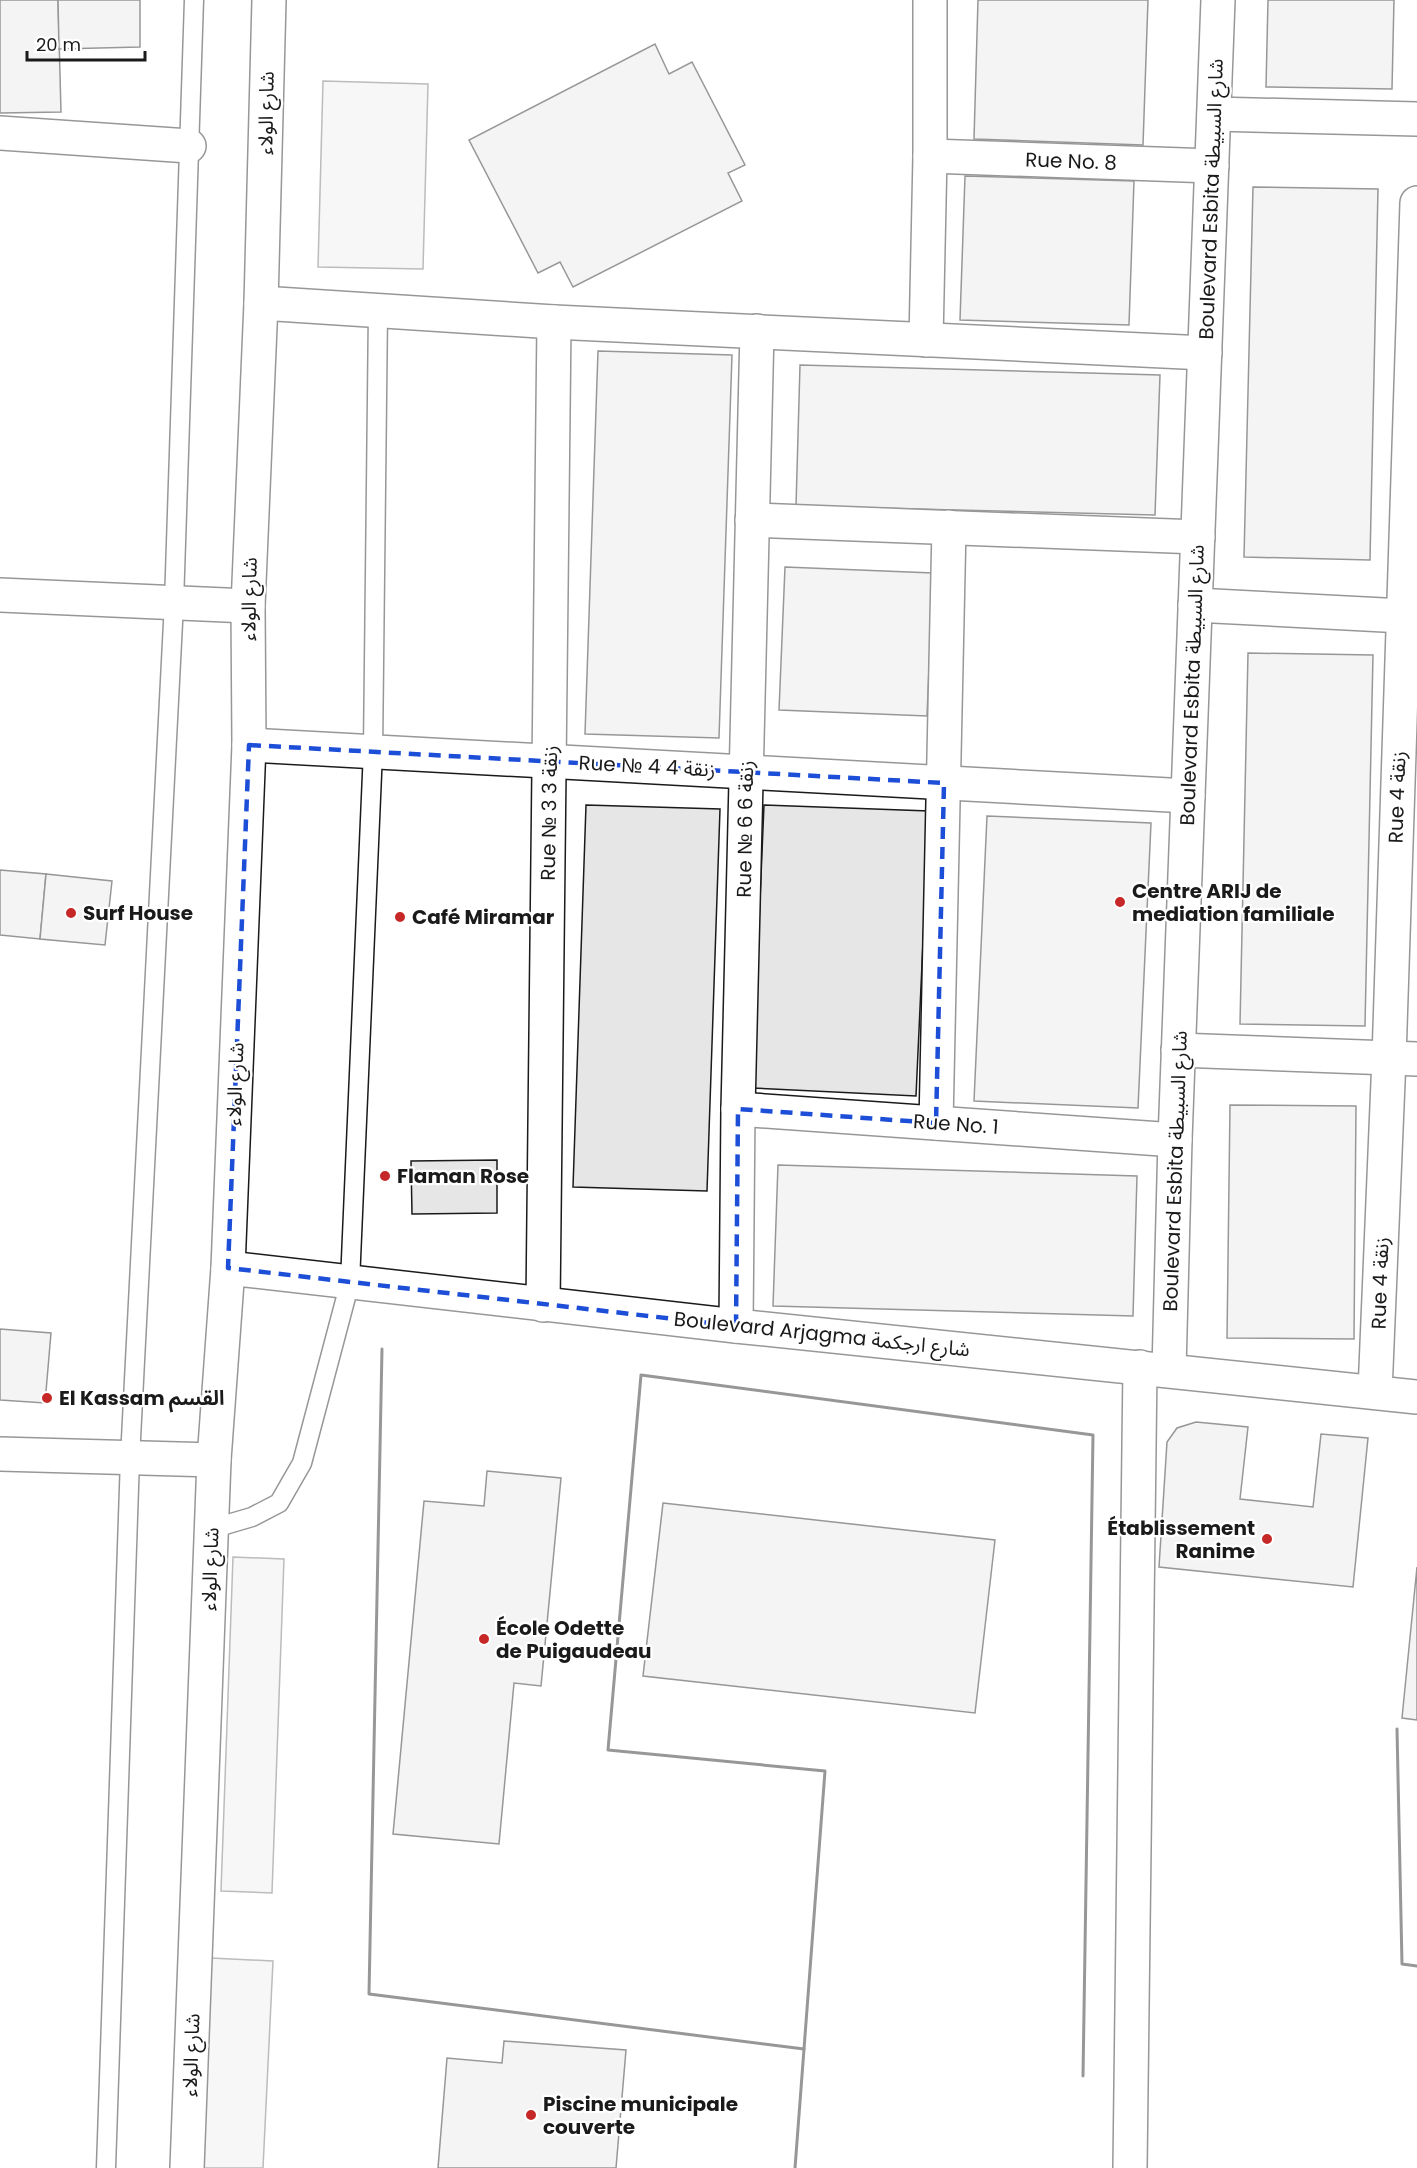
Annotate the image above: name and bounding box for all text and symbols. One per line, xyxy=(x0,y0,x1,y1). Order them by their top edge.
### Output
scale bar xyxy=(27,24,146,62)
text: 20 m xyxy=(36,32,81,57)
street label: Boulevard Esbita شارع السبيطة xyxy=(1192,58,1231,340)
street label: شارع الولاء xyxy=(251,71,282,155)
street label: Rue No. 8 xyxy=(1025,145,1117,177)
street label: Boulevard Esbita شارع السبيطة xyxy=(1173,544,1212,826)
street label: شارع الولاء xyxy=(234,557,265,641)
street label: Rue № 3 زنقة 3 xyxy=(534,745,564,881)
street label: Rue № 4 زنقة 4 xyxy=(578,748,716,784)
street label: Rue 4 زنقة xyxy=(1381,750,1413,844)
street label: Rue № 6 زنقة 6 xyxy=(730,760,760,898)
place label: Centre ARIJ de mediation familiale xyxy=(1132,877,1335,928)
marker: Centre ARIJ de mediation familiale xyxy=(1113,895,1127,909)
place label: Surf House xyxy=(83,899,193,927)
place label: Café Miramar xyxy=(412,903,555,931)
marker: Surf House xyxy=(64,906,78,920)
marker: Café Miramar xyxy=(393,910,407,924)
street label: Boulevard Esbita شارع السبيطة xyxy=(1156,1030,1195,1312)
street label: شارع الولاء xyxy=(220,1042,251,1126)
street label: Rue No. 1 xyxy=(912,1107,1000,1141)
place label: Flaman Rose xyxy=(397,1162,529,1190)
marker: Flaman Rose xyxy=(378,1169,392,1183)
street label: Rue 4 زنقة xyxy=(1364,1236,1396,1330)
street label: Boulevard Arjagma شارع ارجكمة xyxy=(673,1305,971,1364)
place label: El Kassam القسم xyxy=(59,1384,224,1413)
marker: El Kassam القسم xyxy=(40,1391,54,1405)
place label: Établissement Ranime xyxy=(1107,1514,1255,1565)
street label: شارع الولاء xyxy=(195,1527,226,1611)
marker: Établissement Ranime xyxy=(1260,1532,1274,1546)
place label: École Odette de Puigaudeau xyxy=(496,1614,652,1665)
marker: École Odette de Puigaudeau xyxy=(477,1632,491,1646)
street label: شارع الولاء xyxy=(176,2013,207,2097)
place label: Piscine municipale couverte xyxy=(543,2090,738,2141)
marker: Piscine municipale couverte xyxy=(524,2108,538,2122)

